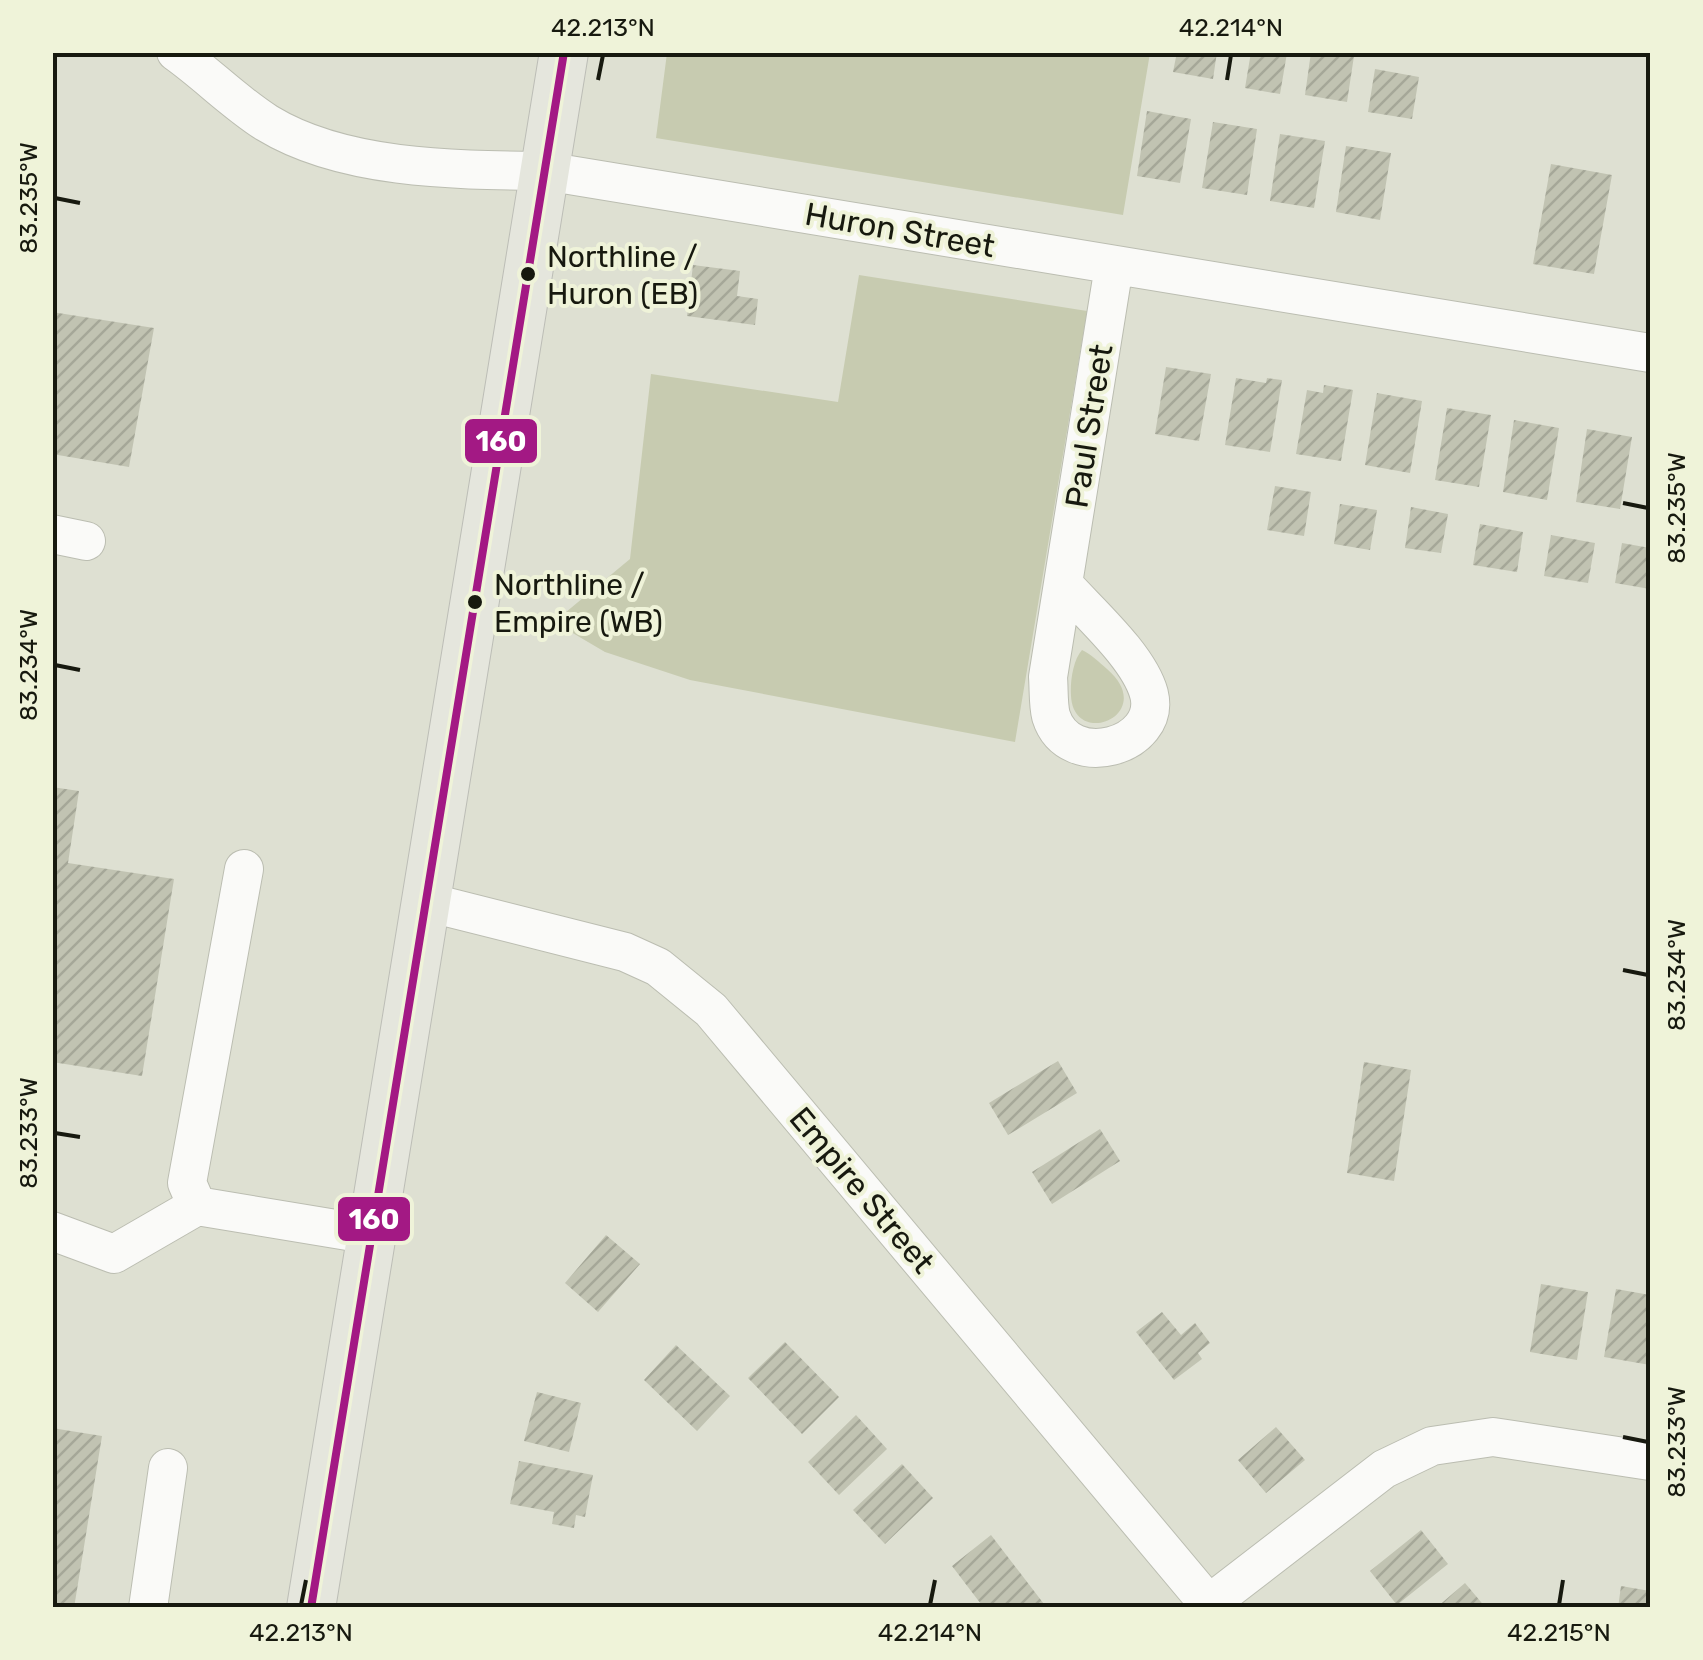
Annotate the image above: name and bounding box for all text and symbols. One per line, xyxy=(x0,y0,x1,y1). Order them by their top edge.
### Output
text: 42.213°N xyxy=(551,13,655,42)
text: 42.214°N xyxy=(1179,13,1283,42)
text: 83.235°W xyxy=(14,142,43,254)
street label: Huron Street xyxy=(802,195,998,265)
place label: Northline / Huron (EB) xyxy=(547,239,698,312)
marker: Northline / Huron (EB) xyxy=(518,264,538,284)
street label: Paul Street xyxy=(1057,341,1121,511)
line badge: 160 xyxy=(463,417,539,465)
text: 160 xyxy=(475,425,527,458)
text: 83.235°W xyxy=(1662,452,1691,564)
place label: Northline / Empire (WB) xyxy=(494,567,663,640)
marker: Northline / Empire (WB) xyxy=(465,592,485,612)
text: 83.234°W xyxy=(14,609,43,721)
text: 83.234°W xyxy=(1662,919,1691,1031)
text: 83.233°W xyxy=(14,1077,43,1189)
street label: Empire Street xyxy=(782,1099,942,1281)
line badge: 160 xyxy=(336,1195,412,1243)
text: 160 xyxy=(348,1203,400,1236)
text: 83.233°W xyxy=(1662,1386,1691,1498)
text: 42.213°N xyxy=(249,1618,353,1647)
text: 42.214°N xyxy=(878,1618,982,1647)
text: 42.215°N xyxy=(1507,1618,1611,1647)

